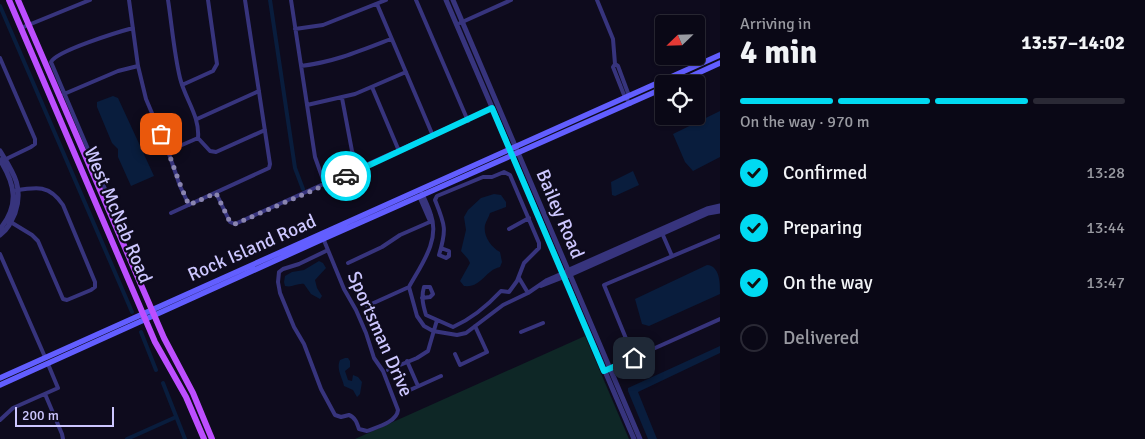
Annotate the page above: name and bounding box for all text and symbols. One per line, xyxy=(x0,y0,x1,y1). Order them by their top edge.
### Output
text: Arriving in xyxy=(740,14,811,34)
north arrow xyxy=(655,15,705,65)
map controls xyxy=(655,15,705,125)
text: 13:57–14:02 xyxy=(1021,31,1125,55)
text: 4 min xyxy=(740,33,817,72)
button: locate xyxy=(655,75,705,125)
text: On the way · 970 m xyxy=(740,112,870,132)
pin xyxy=(140,113,182,155)
icon: bag xyxy=(147,120,175,148)
street label: West McNab Road xyxy=(78,143,158,287)
courier xyxy=(321,151,371,201)
icon: check xyxy=(740,159,768,187)
text: Confirmed xyxy=(783,161,867,185)
icon: car xyxy=(332,162,360,190)
text: 13:28 xyxy=(1086,163,1125,183)
street label: Bailey Road xyxy=(530,166,590,262)
street label: Rock Island Road xyxy=(184,209,320,287)
icon: check xyxy=(740,214,768,242)
text: Preparing xyxy=(783,216,862,240)
text: 13:44 xyxy=(1086,218,1125,238)
street label: Sportsman Drive xyxy=(342,268,418,400)
icon: check xyxy=(740,269,768,297)
text: On the way xyxy=(783,271,873,295)
text: 13:47 xyxy=(1086,273,1125,293)
text: Delivered xyxy=(783,326,859,350)
pin xyxy=(613,337,655,379)
icon: home xyxy=(620,344,648,372)
scale bar xyxy=(15,404,114,427)
text: 200 m xyxy=(22,407,59,424)

